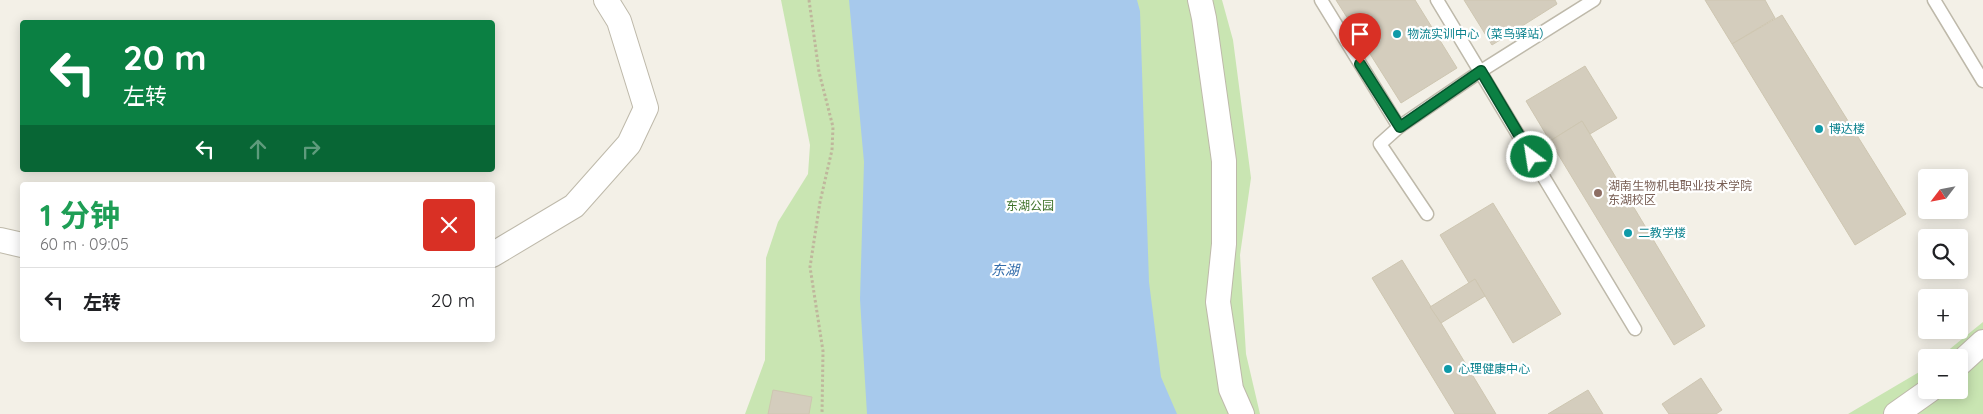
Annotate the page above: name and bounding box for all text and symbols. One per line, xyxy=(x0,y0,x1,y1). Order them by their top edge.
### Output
pin xyxy=(1339,13,1381,64)
icon: arrive xyxy=(1346,20,1374,48)
place label: 物流实训中心（菜鸟驿站） xyxy=(1407,26,1551,41)
marker: 物流实训中心（菜鸟驿站） xyxy=(1391,28,1403,40)
text: 20 m xyxy=(123,35,206,79)
icon: left xyxy=(40,40,105,105)
text: 左转 xyxy=(123,82,167,110)
place label: 博达楼 xyxy=(1829,121,1865,136)
marker: 博达楼 xyxy=(1813,123,1825,135)
position arrow xyxy=(1505,130,1557,182)
icon: left xyxy=(191,135,219,163)
icon: ahead xyxy=(244,135,272,163)
icon: right xyxy=(297,135,325,163)
north arrow xyxy=(1918,169,1968,219)
map controls xyxy=(1918,169,1968,399)
place label: 湖南生物机电职业技术学院 东湖校区 xyxy=(1608,178,1752,207)
marker: 湖南生物机电职业技术学院 东湖校区 xyxy=(1592,187,1604,199)
text: 1 分钟 xyxy=(40,196,120,234)
park label: 东湖公园 xyxy=(1006,198,1054,213)
button: close xyxy=(423,199,475,251)
place label: 二教学楼 xyxy=(1638,225,1686,240)
marker: 二教学楼 xyxy=(1622,227,1634,239)
button: search xyxy=(1918,229,1968,279)
text: 60 m · 09:05 xyxy=(40,234,129,254)
water label: 东湖 xyxy=(991,261,1021,279)
icon: left xyxy=(40,286,68,314)
text: 20 m xyxy=(431,288,475,312)
button: + xyxy=(1918,289,1968,339)
text: 左转 xyxy=(83,290,121,314)
button: − xyxy=(1918,349,1968,399)
place label: 心理健康中心 xyxy=(1458,361,1530,376)
marker: 心理健康中心 xyxy=(1442,363,1454,375)

